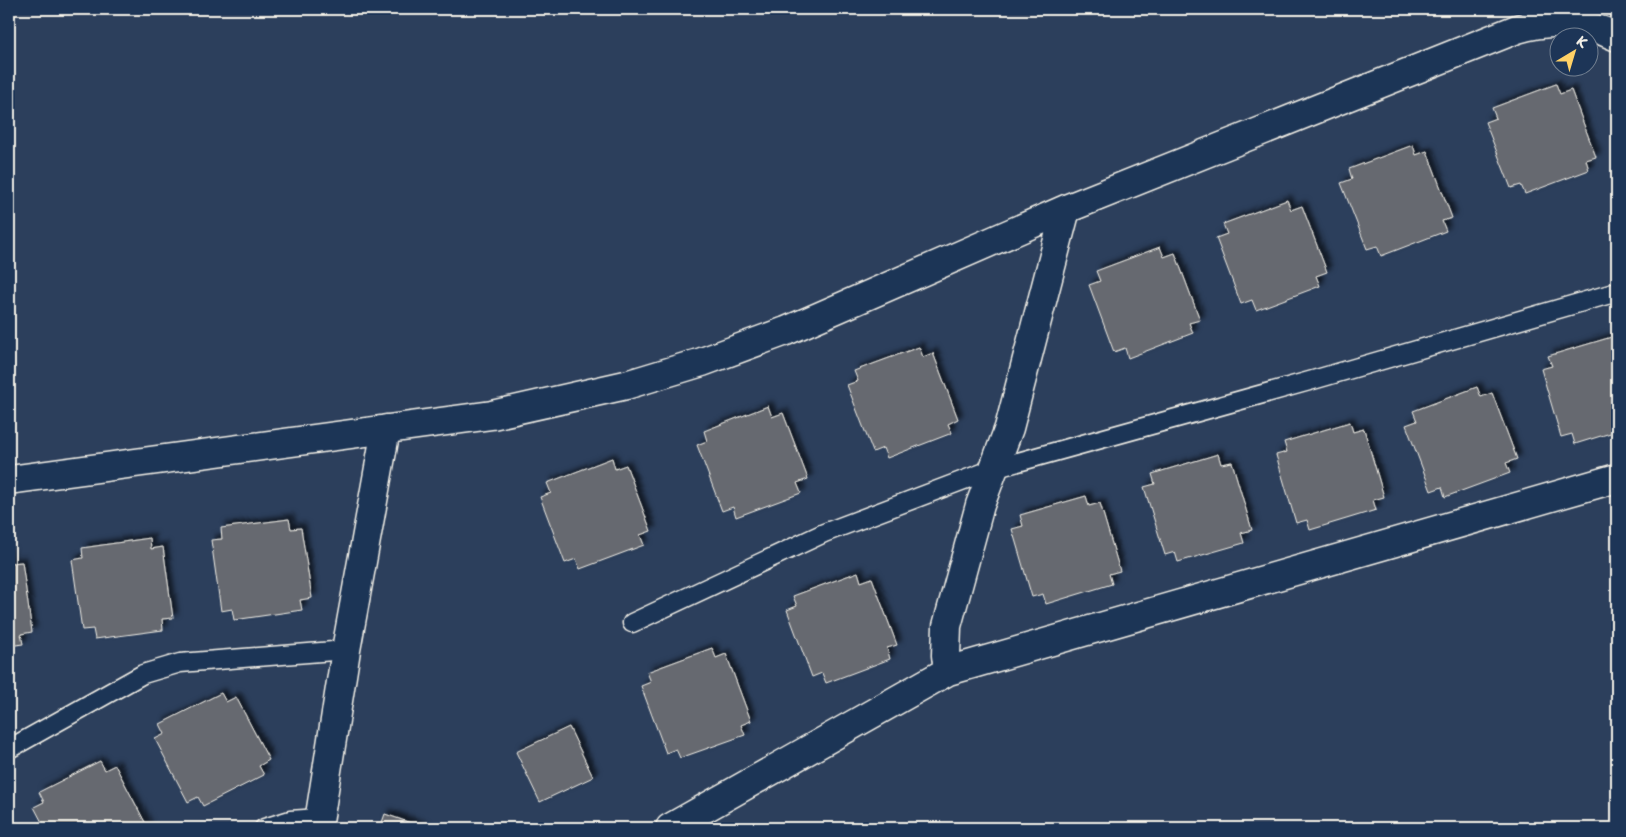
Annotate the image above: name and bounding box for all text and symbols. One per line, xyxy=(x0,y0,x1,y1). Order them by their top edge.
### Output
north arrow xyxy=(1548,28,1598,78)
text: K xyxy=(1573,32,1592,52)

